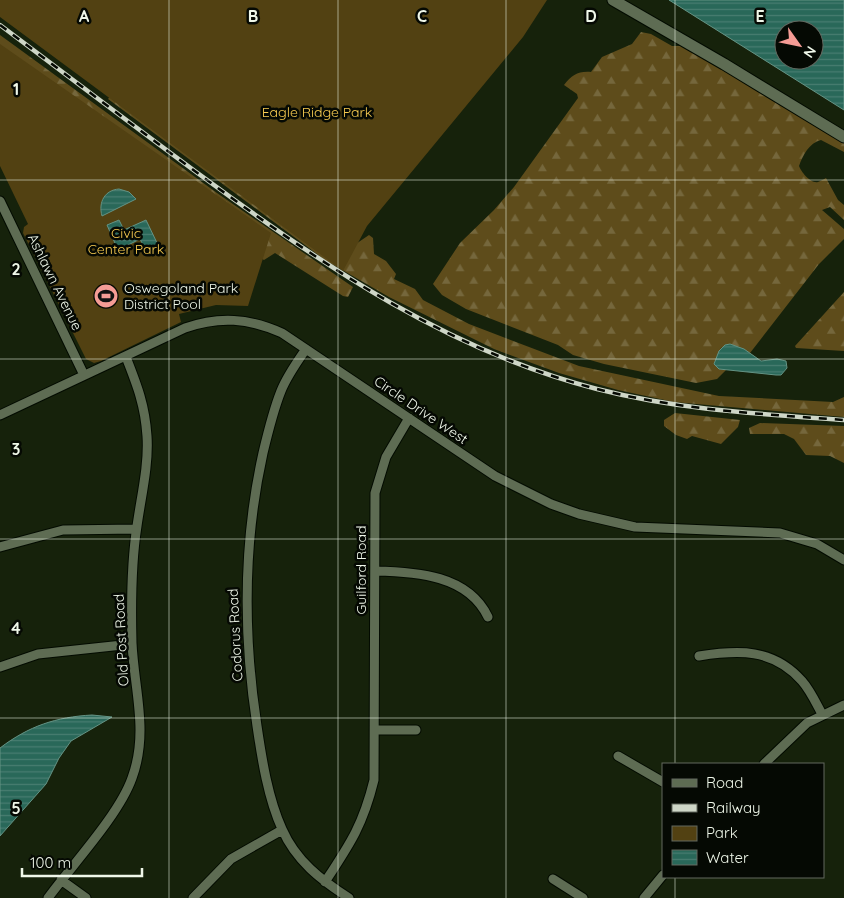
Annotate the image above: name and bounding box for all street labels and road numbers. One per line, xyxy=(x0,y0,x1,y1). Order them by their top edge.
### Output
street label: Ashlawn Avenue xyxy=(24,231,86,333)
street label: Circle Drive West xyxy=(371,372,472,448)
street label: Guilford Road xyxy=(352,525,370,615)
street label: Codorus Road xyxy=(224,588,246,682)
street label: Old Post Road xyxy=(110,593,132,687)

